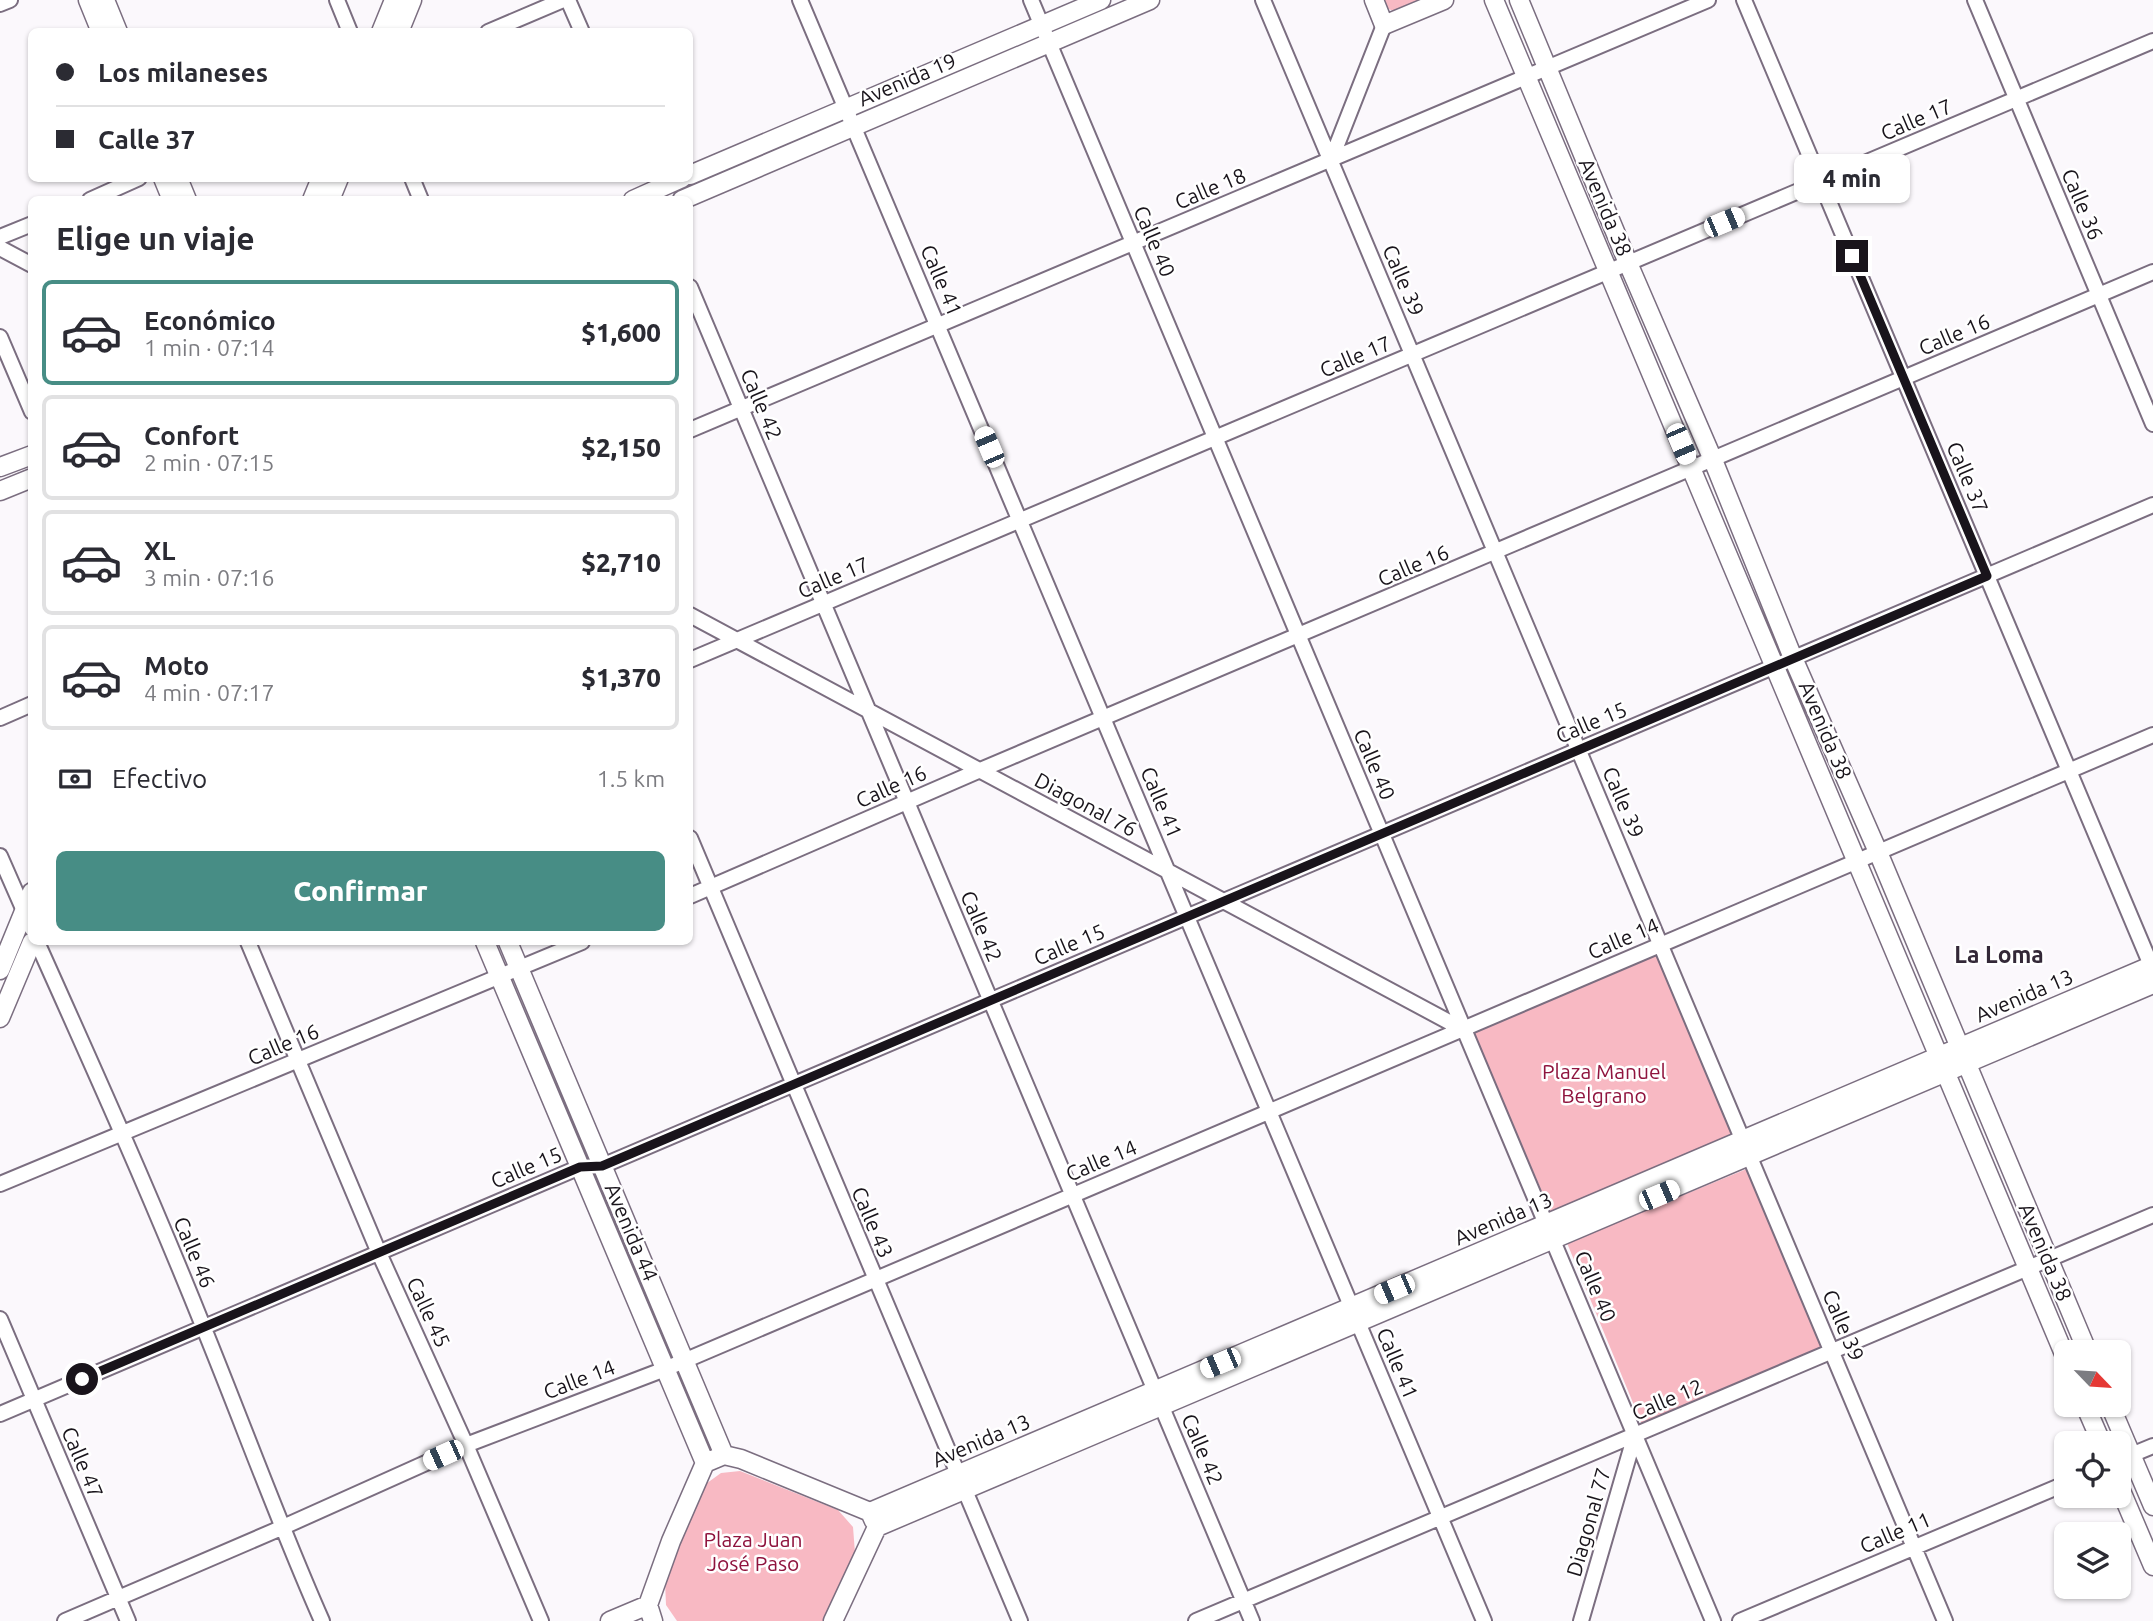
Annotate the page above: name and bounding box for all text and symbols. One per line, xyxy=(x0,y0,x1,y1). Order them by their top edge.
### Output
street label: Avenida 19 xyxy=(855,48,959,110)
text: Los milaneses xyxy=(98,58,268,87)
street label: Calle 17 xyxy=(1877,93,1955,145)
text: Calle 37 xyxy=(98,125,195,154)
callout: 4 min xyxy=(1794,154,1910,204)
street label: Avenida 38 xyxy=(1575,155,1637,259)
street label: Calle 18 xyxy=(1171,162,1249,214)
street label: Calle 36 xyxy=(2057,165,2109,243)
text: 4 min xyxy=(1823,166,1881,191)
street label: Calle 40 xyxy=(1129,202,1181,280)
car xyxy=(1701,204,1748,240)
text: Elige un viaje xyxy=(56,220,255,256)
route end xyxy=(1836,240,1868,272)
street label: Calle 41 xyxy=(916,241,968,319)
street label: Calle 39 xyxy=(1378,241,1430,319)
icon: car xyxy=(60,301,123,364)
text: Económico xyxy=(144,306,276,335)
street label: Calle 16 xyxy=(1915,308,1993,360)
text: $1,600 xyxy=(581,318,661,347)
street label: Calle 17 xyxy=(1316,330,1394,382)
text: 1 min · 07:14 xyxy=(144,335,275,360)
street label: Calle 42 xyxy=(736,365,788,443)
icon: car xyxy=(60,416,123,479)
text: Confort xyxy=(144,421,239,450)
car xyxy=(1664,421,1699,467)
car xyxy=(972,424,1007,470)
text: $2,150 xyxy=(581,433,661,462)
street label: Calle 37 xyxy=(1942,438,1994,516)
text: 2 min · 07:15 xyxy=(144,450,275,475)
icon: car xyxy=(60,531,123,594)
text: XL xyxy=(144,536,175,565)
street label: Calle 16 xyxy=(1374,539,1452,591)
text: $2,710 xyxy=(581,548,661,577)
street label: Calle 17 xyxy=(794,551,872,603)
text: 3 min · 07:16 xyxy=(144,565,275,590)
icon: car xyxy=(60,646,123,709)
text: Moto xyxy=(144,651,209,680)
text: $1,370 xyxy=(581,663,661,692)
street label: Avenida 38 xyxy=(1795,678,1857,782)
text: 4 min · 07:17 xyxy=(144,680,275,705)
street label: Calle 15 xyxy=(1552,696,1630,748)
street label: Calle 40 xyxy=(1349,725,1401,803)
icon: cash xyxy=(56,760,94,798)
street label: Calle 16 xyxy=(852,760,930,812)
street label: Calle 41 xyxy=(1136,763,1188,841)
street label: Calle 39 xyxy=(1598,763,1650,841)
text: Efectivo xyxy=(112,764,207,793)
text: 1.5 km xyxy=(597,766,665,791)
street label: Diagonal 76 xyxy=(1031,767,1141,841)
button: Confirmar xyxy=(56,851,665,931)
street label: Calle 42 xyxy=(956,887,1008,965)
street label: Calle 14 xyxy=(1584,912,1662,964)
street label: Calle 15 xyxy=(1030,918,1108,970)
district label: La Loma xyxy=(1954,942,2044,967)
street label: Avenida 13 xyxy=(1972,964,2076,1026)
street label: Calle 16 xyxy=(244,1018,322,1070)
park label: Plaza Manuel Belgrano xyxy=(1542,1059,1666,1107)
street label: Calle 14 xyxy=(1062,1134,1140,1186)
street label: Calle 15 xyxy=(487,1141,565,1193)
car xyxy=(1636,1177,1683,1213)
street label: Avenida 44 xyxy=(601,1180,663,1284)
street label: Calle 43 xyxy=(847,1183,899,1261)
street label: Avenida 13 xyxy=(1451,1187,1555,1249)
street label: Avenida 38 xyxy=(2015,1200,2077,1304)
street label: Calle 46 xyxy=(169,1213,221,1291)
street label: Calle 40 xyxy=(1570,1247,1622,1325)
car xyxy=(1371,1271,1418,1307)
street label: Calle 45 xyxy=(402,1273,456,1351)
street label: Calle 39 xyxy=(1818,1286,1870,1364)
street label: Calle 41 xyxy=(1372,1324,1424,1402)
north arrow xyxy=(2054,1340,2132,1418)
map controls xyxy=(2054,1340,2131,1599)
car xyxy=(1197,1345,1244,1381)
street label: Calle 14 xyxy=(540,1354,618,1404)
route start xyxy=(66,1363,98,1395)
street label: Calle 12 xyxy=(1628,1373,1706,1425)
street label: Avenida 13 xyxy=(929,1409,1033,1471)
street label: Calle 42 xyxy=(1177,1410,1229,1488)
street label: Calle 47 xyxy=(57,1423,109,1501)
button: locate xyxy=(2054,1431,2131,1508)
car xyxy=(420,1437,467,1473)
street label: Diagonal 77 xyxy=(1561,1465,1615,1579)
street label: Calle 11 xyxy=(1856,1506,1934,1558)
button: layers xyxy=(2054,1522,2131,1599)
park label: Plaza Juan José Paso xyxy=(703,1527,803,1575)

